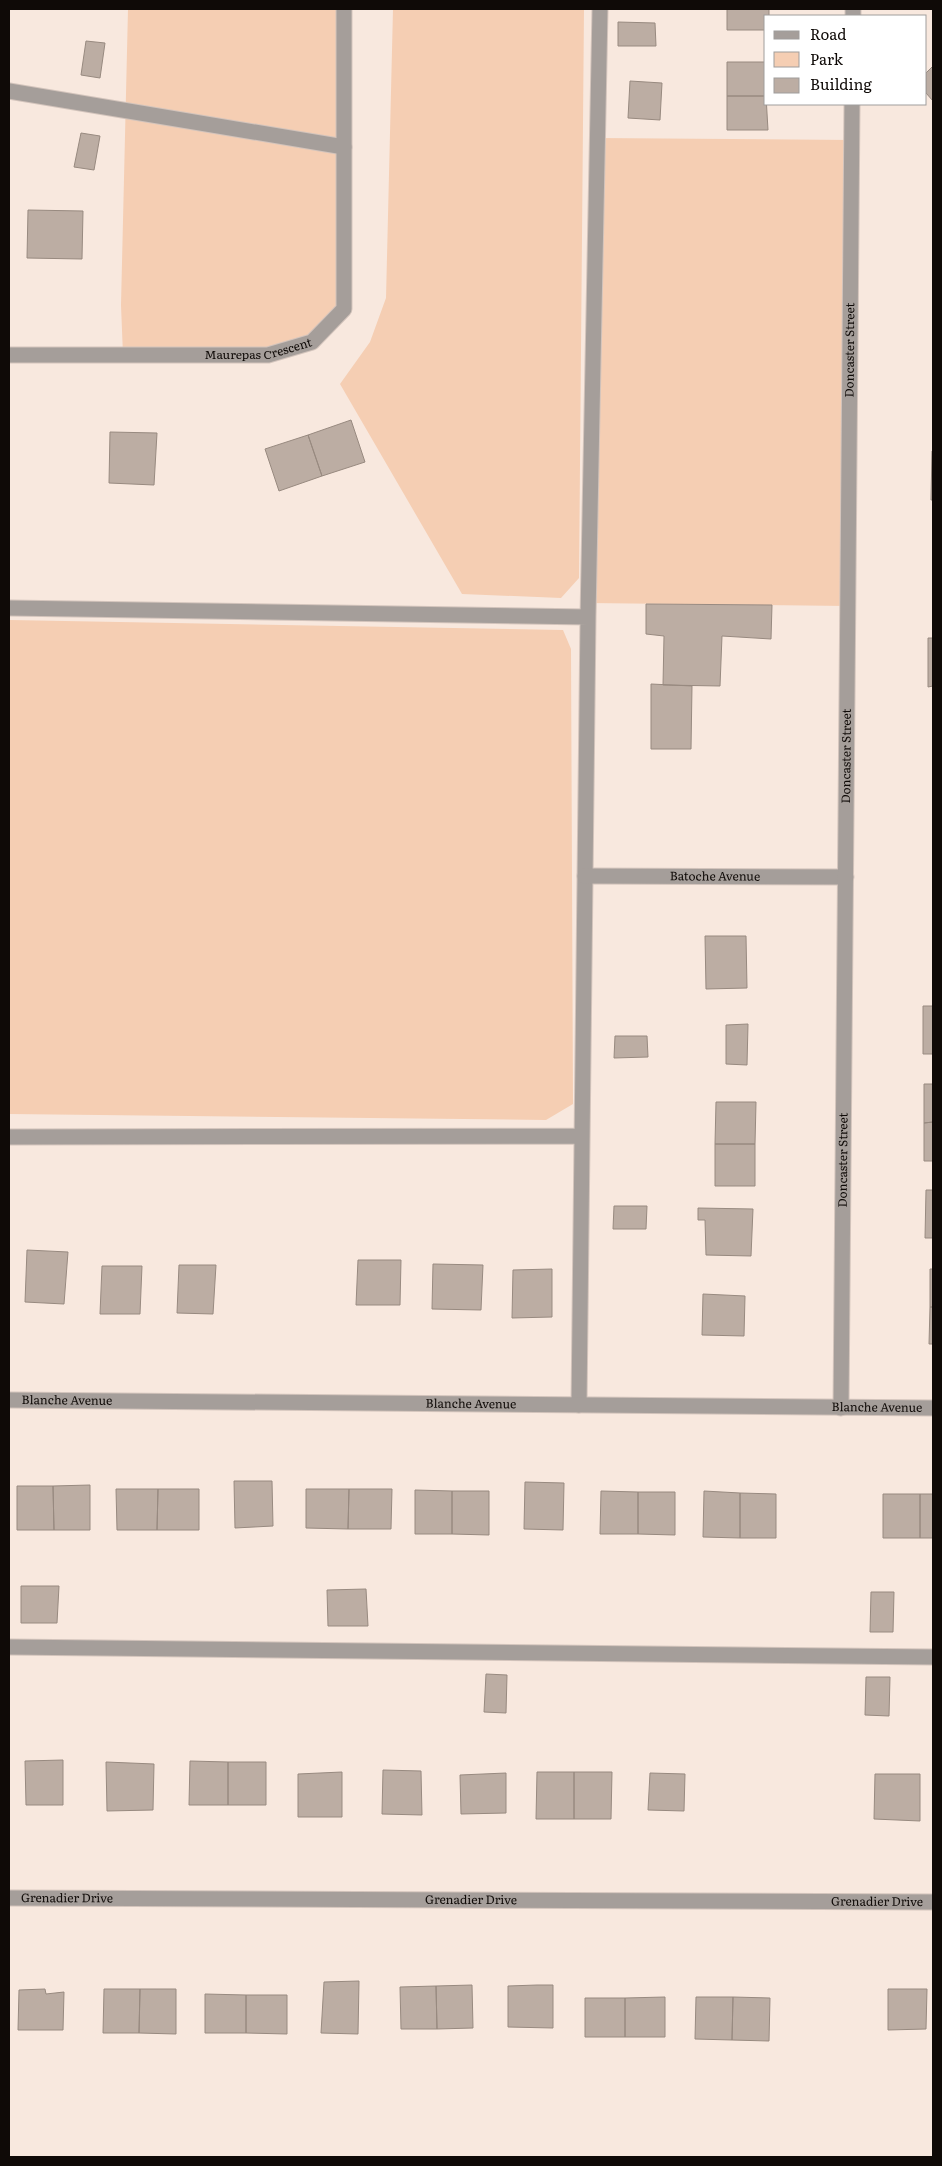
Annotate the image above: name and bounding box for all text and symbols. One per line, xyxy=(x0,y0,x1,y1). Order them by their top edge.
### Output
legend xyxy=(764,15,927,105)
text: Road xyxy=(810,22,846,45)
text: Park xyxy=(810,47,844,70)
text: Building xyxy=(810,72,872,95)
street label: Doncaster Street xyxy=(840,302,858,398)
street label: Maurepas Crescent xyxy=(205,333,314,363)
street label: Doncaster Street xyxy=(836,708,855,804)
street label: Batoche Avenue xyxy=(670,866,760,885)
street label: Doncaster Street xyxy=(833,1112,851,1208)
street label: Blanche Avenue xyxy=(22,1390,112,1409)
street label: Blanche Avenue xyxy=(426,1394,516,1412)
street label: Blanche Avenue xyxy=(832,1397,922,1416)
street label: Grenadier Drive xyxy=(21,1888,113,1906)
street label: Grenadier Drive xyxy=(425,1890,517,1908)
street label: Grenadier Drive xyxy=(831,1892,923,1910)

